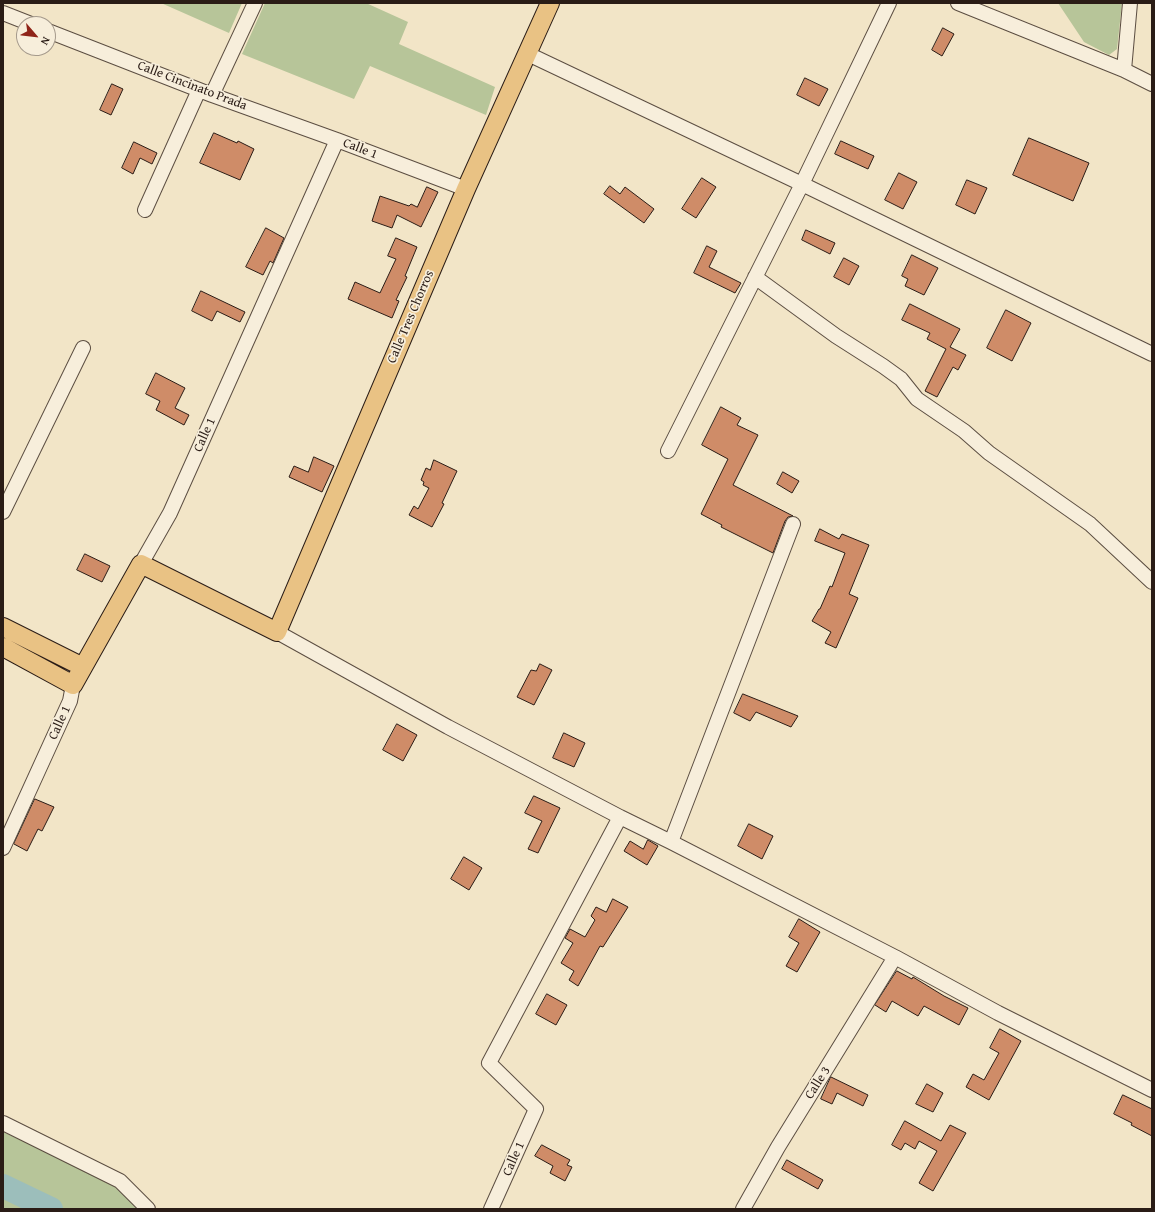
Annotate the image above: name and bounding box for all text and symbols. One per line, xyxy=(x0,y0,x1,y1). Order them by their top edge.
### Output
north arrow xyxy=(16,16,56,56)
text: N xyxy=(37,34,55,48)
street label: Calle Cincinato Prada xyxy=(135,58,249,114)
street label: Calle 1 xyxy=(341,135,379,163)
street label: Calle Tres Chorros xyxy=(384,268,438,366)
street label: Calle 1 xyxy=(191,416,219,454)
street label: Calle 1 xyxy=(45,704,75,742)
street label: Calle 3 xyxy=(802,1064,834,1102)
street label: Calle 1 xyxy=(500,1140,528,1178)

